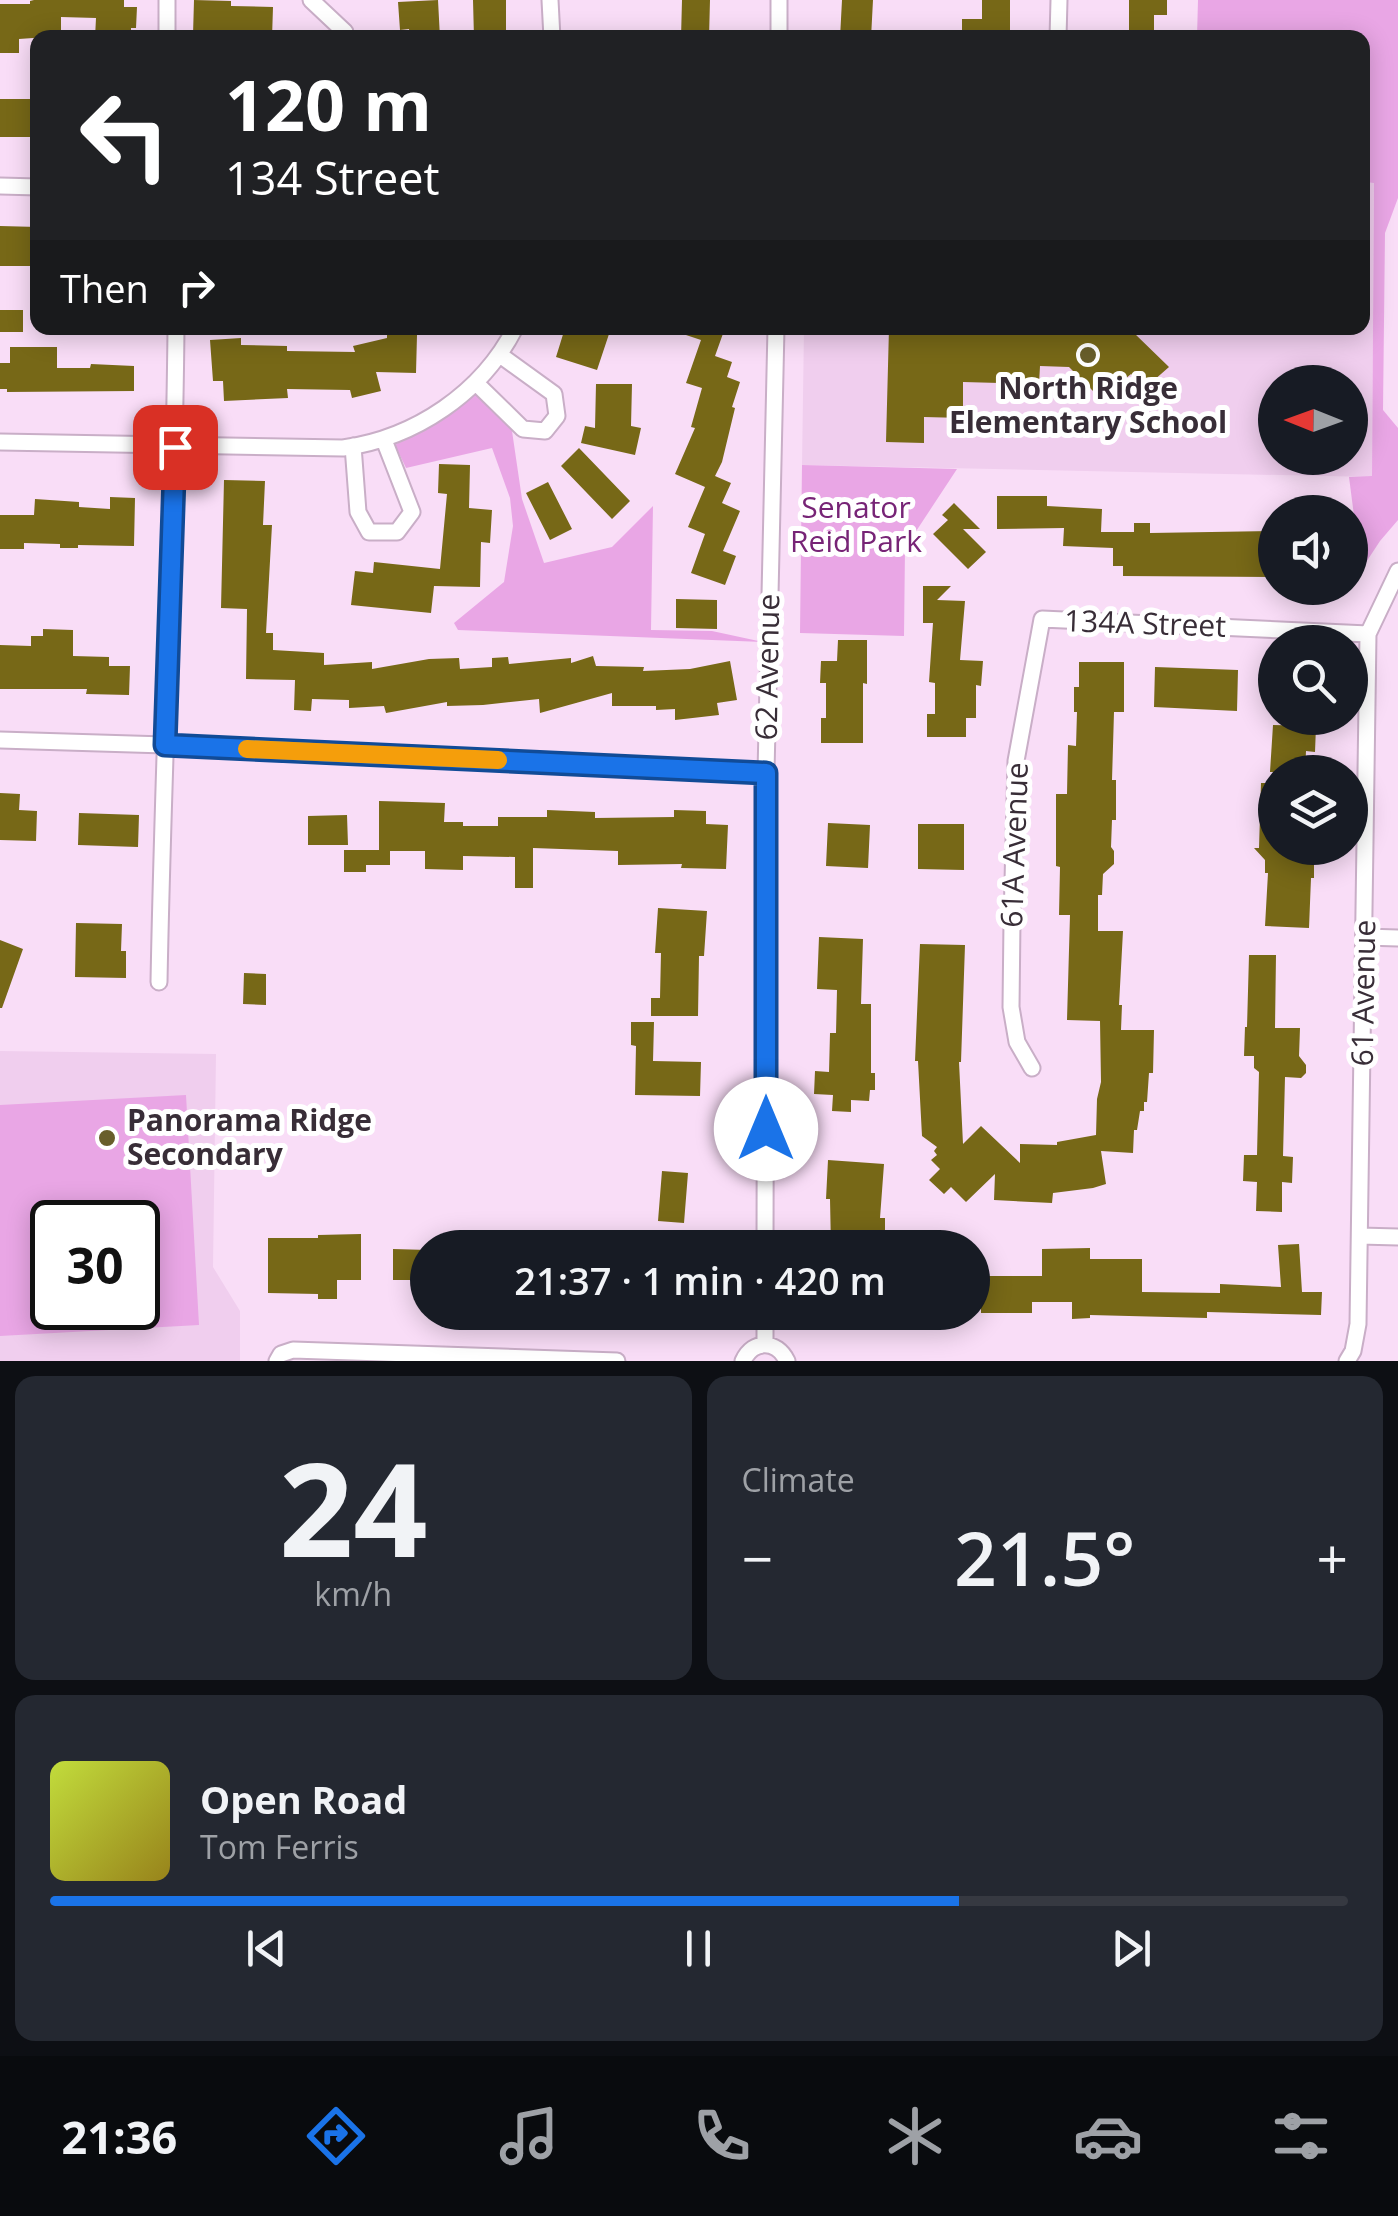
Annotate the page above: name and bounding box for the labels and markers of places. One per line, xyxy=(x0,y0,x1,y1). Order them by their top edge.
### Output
marker: North Ridge Elementary School xyxy=(1077,344,1099,366)
place label: North Ridge Elementary School xyxy=(949,367,1227,442)
pin xyxy=(133,405,218,490)
place label: Panorama Ridge Secondary xyxy=(127,1099,372,1174)
marker: Panorama Ridge Secondary xyxy=(96,1127,118,1149)

